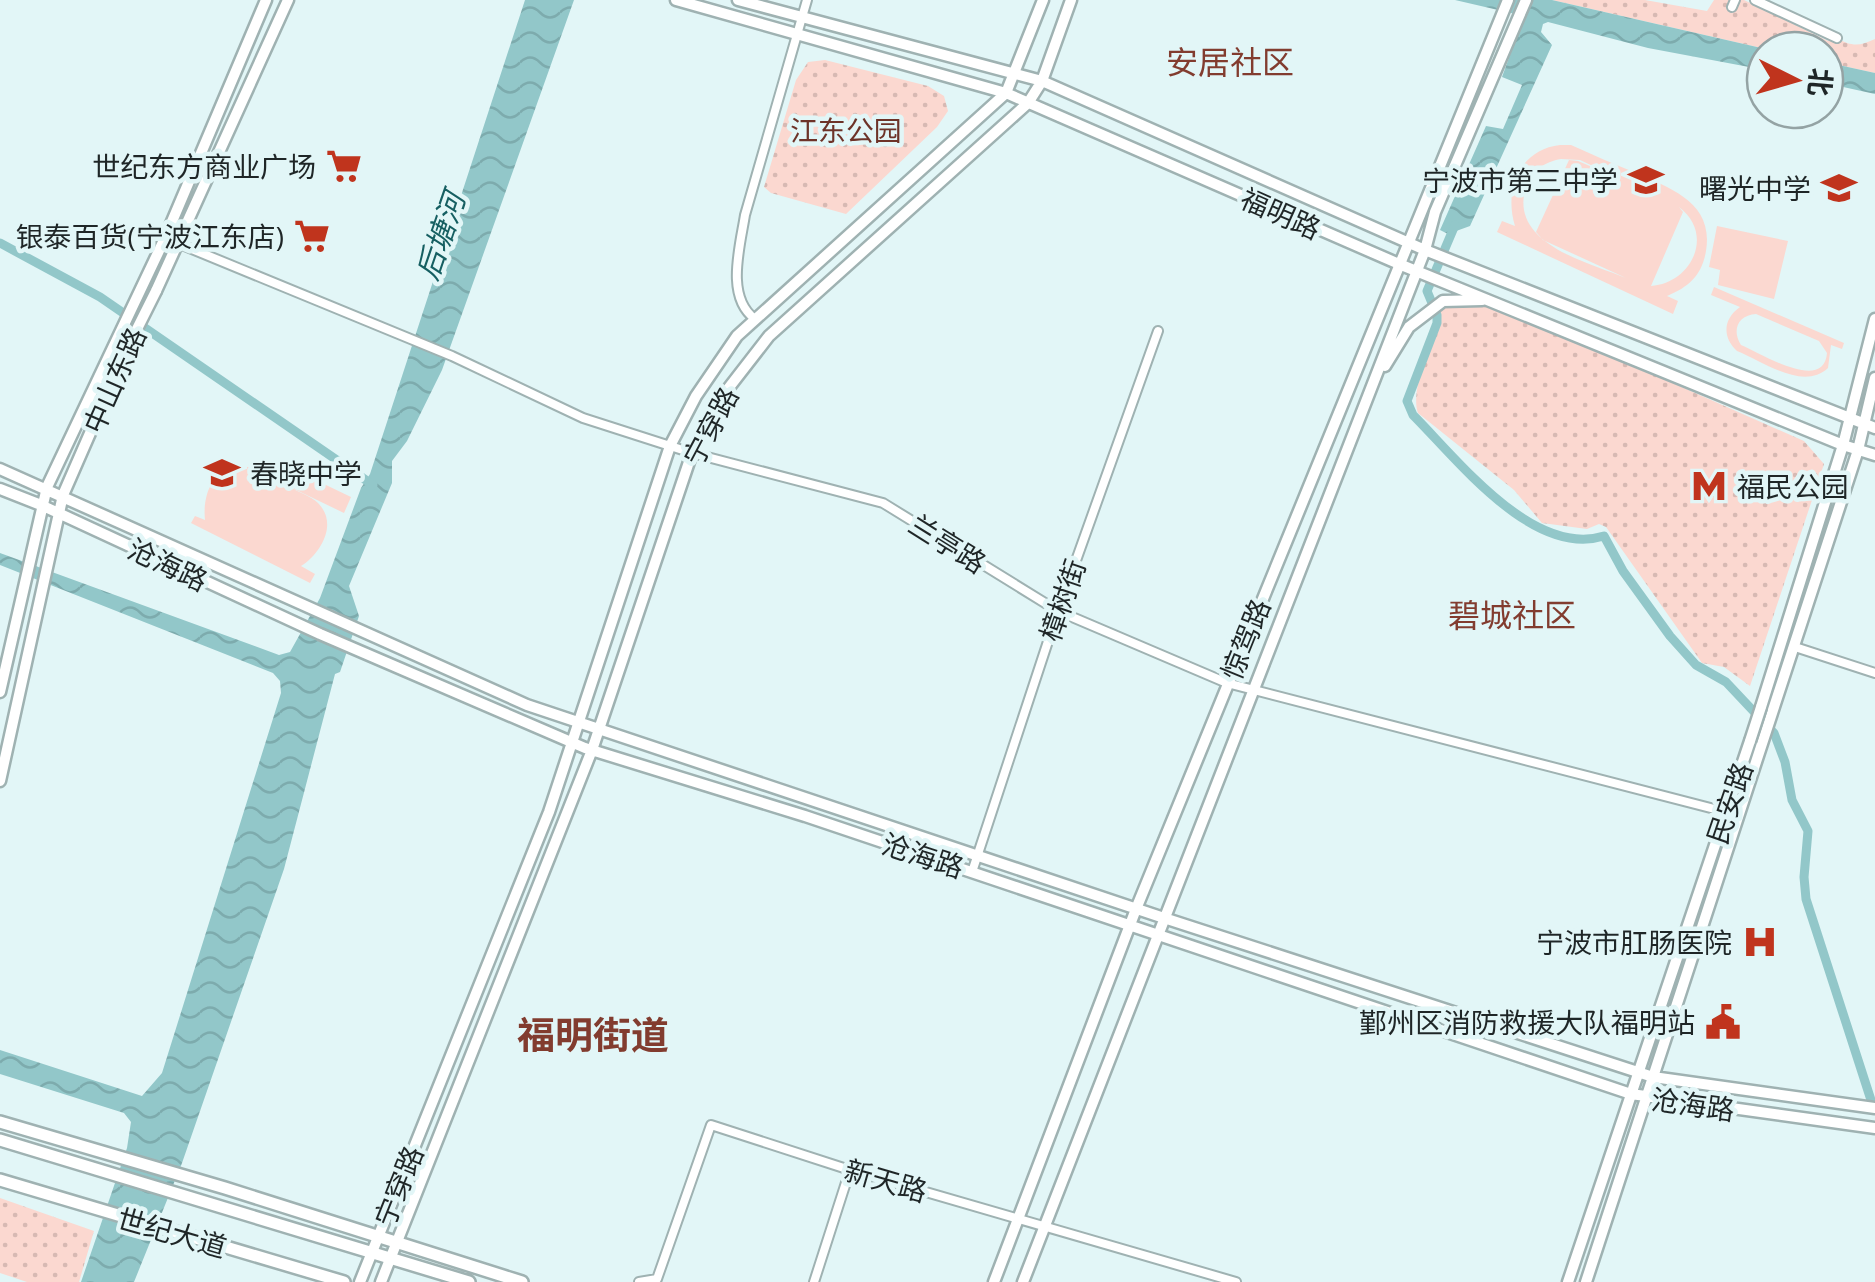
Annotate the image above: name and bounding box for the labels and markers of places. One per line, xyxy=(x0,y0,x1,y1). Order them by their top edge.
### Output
place label: 世纪东方商业广场 xyxy=(92,147,316,185)
supermarket icon: 世纪东方商业广场 xyxy=(325,147,363,185)
place label: 宁波市第三中学 xyxy=(1422,161,1618,199)
school or university icon: 宁波市第三中学 xyxy=(1627,161,1665,199)
place label: 曙光中学 xyxy=(1699,169,1811,207)
school or university icon: 曙光中学 xyxy=(1820,169,1858,207)
place label: 银泰百货(宁波江东店) xyxy=(15,217,284,255)
supermarket icon: 银泰百货(宁波江东店) xyxy=(293,217,331,255)
school or university icon: 春晓中学 xyxy=(203,454,241,492)
place label: 春晓中学 xyxy=(250,454,362,492)
metro station icon: 福民公园 xyxy=(1690,467,1728,505)
place label: 福民公园 xyxy=(1737,467,1849,505)
place label: 宁波市肛肠医院 xyxy=(1536,923,1732,961)
hospital icon: 宁波市肛肠医院 xyxy=(1741,923,1779,961)
place label: 鄞州区消防救援大队福明站 xyxy=(1359,1003,1695,1041)
public building icon: 鄞州区消防救援大队福明站 xyxy=(1704,1003,1742,1041)

